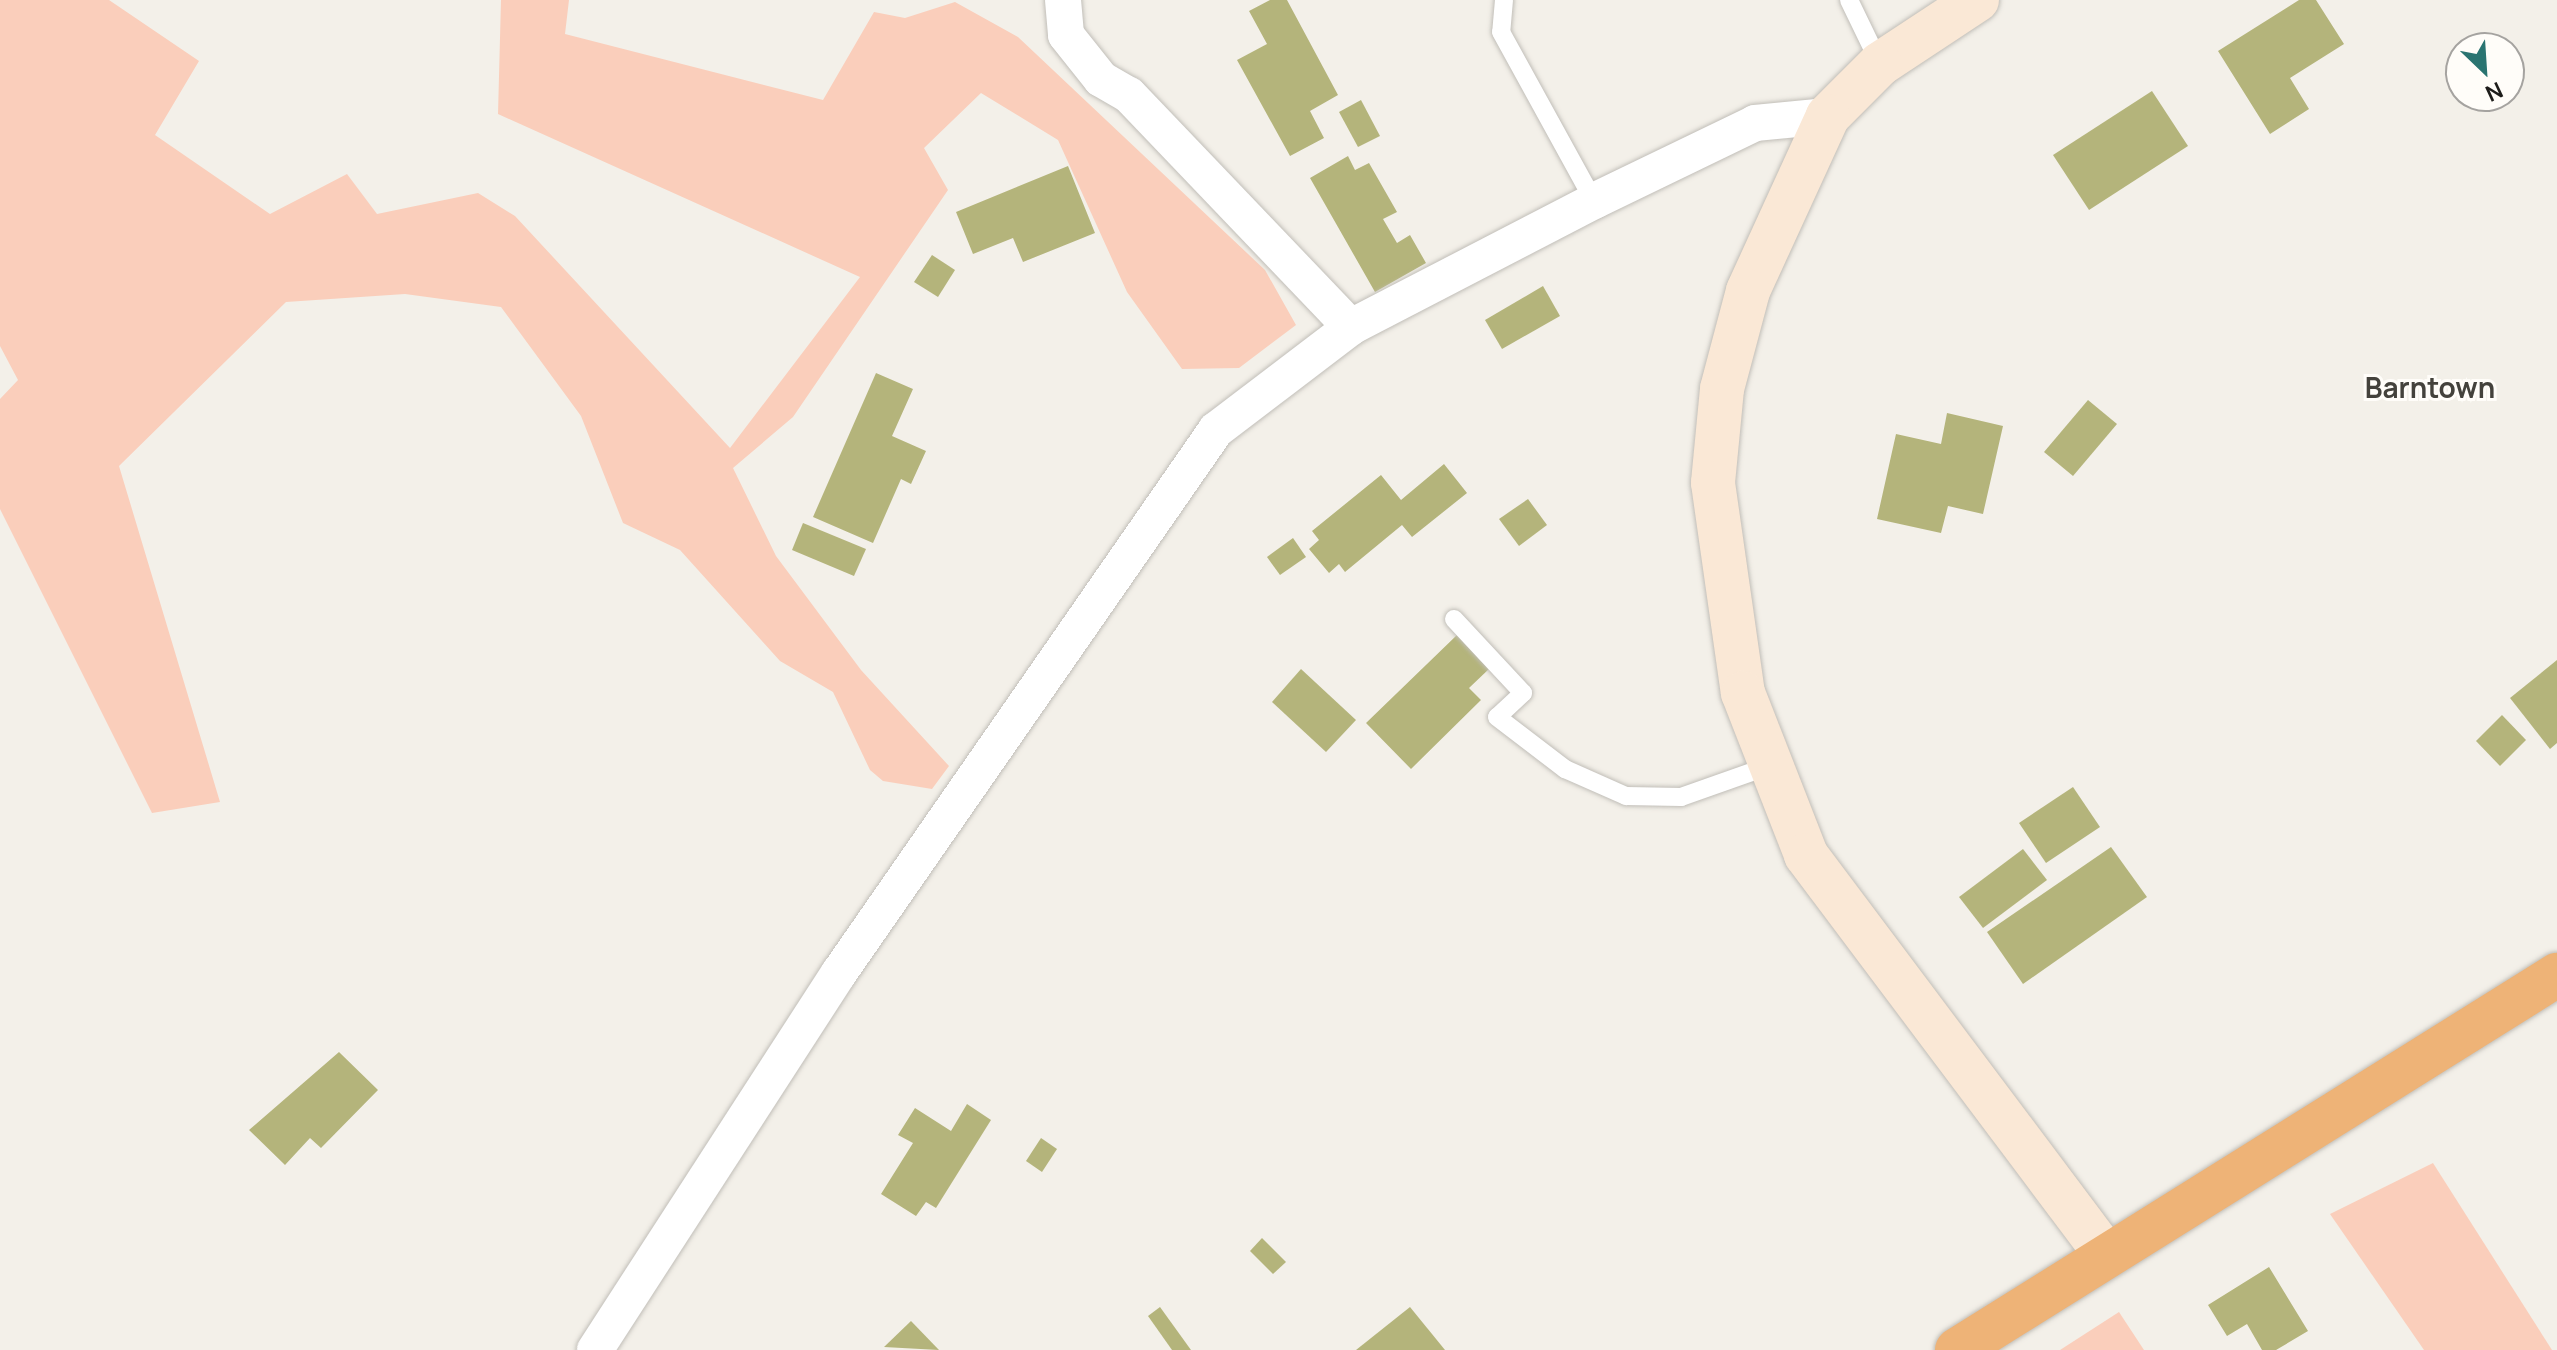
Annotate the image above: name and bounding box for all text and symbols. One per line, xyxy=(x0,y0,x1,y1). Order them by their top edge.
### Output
north arrow xyxy=(2445,32,2525,112)
text: N xyxy=(2481,75,2508,109)
district label: Barntown xyxy=(2365,370,2495,404)

